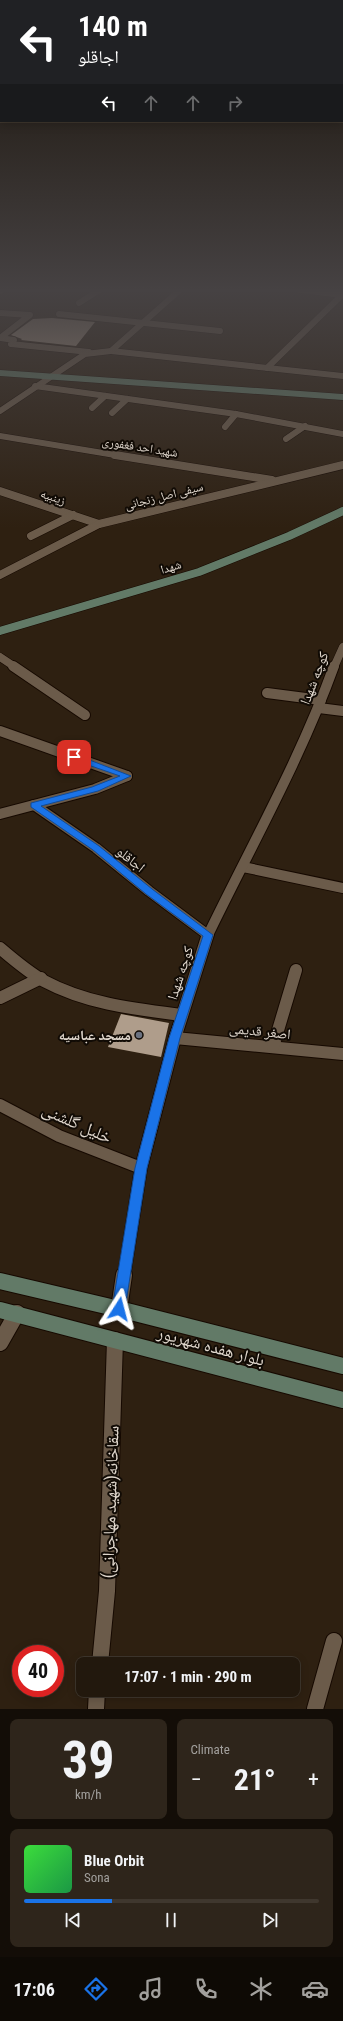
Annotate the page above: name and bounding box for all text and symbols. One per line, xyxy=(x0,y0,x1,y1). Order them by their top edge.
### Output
text: 140 m xyxy=(78,10,148,43)
icon: left xyxy=(12,16,64,68)
text: اجاقلو xyxy=(78,46,119,67)
icon: left xyxy=(98,92,120,114)
icon: ahead xyxy=(140,92,162,114)
icon: ahead xyxy=(182,92,204,114)
icon: right xyxy=(224,92,246,114)
street label: شهید احد فغفوری xyxy=(101,434,179,460)
street label: سیفی اصل زنجانی xyxy=(123,479,205,513)
street label: زینبیه xyxy=(39,486,68,508)
street label: شهدا xyxy=(159,557,183,577)
street label: کوچه شهدا xyxy=(297,649,332,707)
pin xyxy=(57,740,91,774)
icon: arrive xyxy=(63,746,85,768)
street label: اجاقلو xyxy=(113,843,148,876)
street label: کوچه شهدا xyxy=(164,944,197,1002)
street label: اصغر قدیمی xyxy=(228,1020,292,1043)
place label: مسجد عباسیه xyxy=(59,1027,131,1044)
marker: مسجد عباسیه xyxy=(134,1030,144,1040)
street label: خلیل گلشنی xyxy=(39,1099,115,1148)
position arrow xyxy=(98,1288,140,1330)
street label: بلوار هفده شهریور xyxy=(154,1322,267,1370)
street label: سقاخانه(شهید مهاجرانی) xyxy=(97,1425,124,1579)
speed limit sign: 40 xyxy=(12,1645,64,1697)
text: 17:07 · 1 min · 290 m xyxy=(124,1668,252,1686)
text: 39 xyxy=(62,1730,115,1791)
text: Climate xyxy=(191,1742,230,1757)
text: 21° xyxy=(234,1762,276,1797)
text: − xyxy=(191,1767,202,1792)
text: + xyxy=(308,1767,319,1792)
text: km/h xyxy=(75,1787,102,1802)
text: Blue Orbit xyxy=(84,1852,144,1870)
text: Sona xyxy=(84,1870,110,1885)
icon: previous xyxy=(62,1909,84,1931)
icon: pause xyxy=(160,1909,182,1931)
icon: next xyxy=(259,1909,281,1931)
icon: directions xyxy=(82,1975,110,2003)
icon: music xyxy=(137,1975,165,2003)
icon: phone xyxy=(192,1975,220,2003)
icon: climate xyxy=(247,1975,275,2003)
icon: car xyxy=(301,1975,329,2003)
text: 17:06 xyxy=(13,1979,55,2000)

